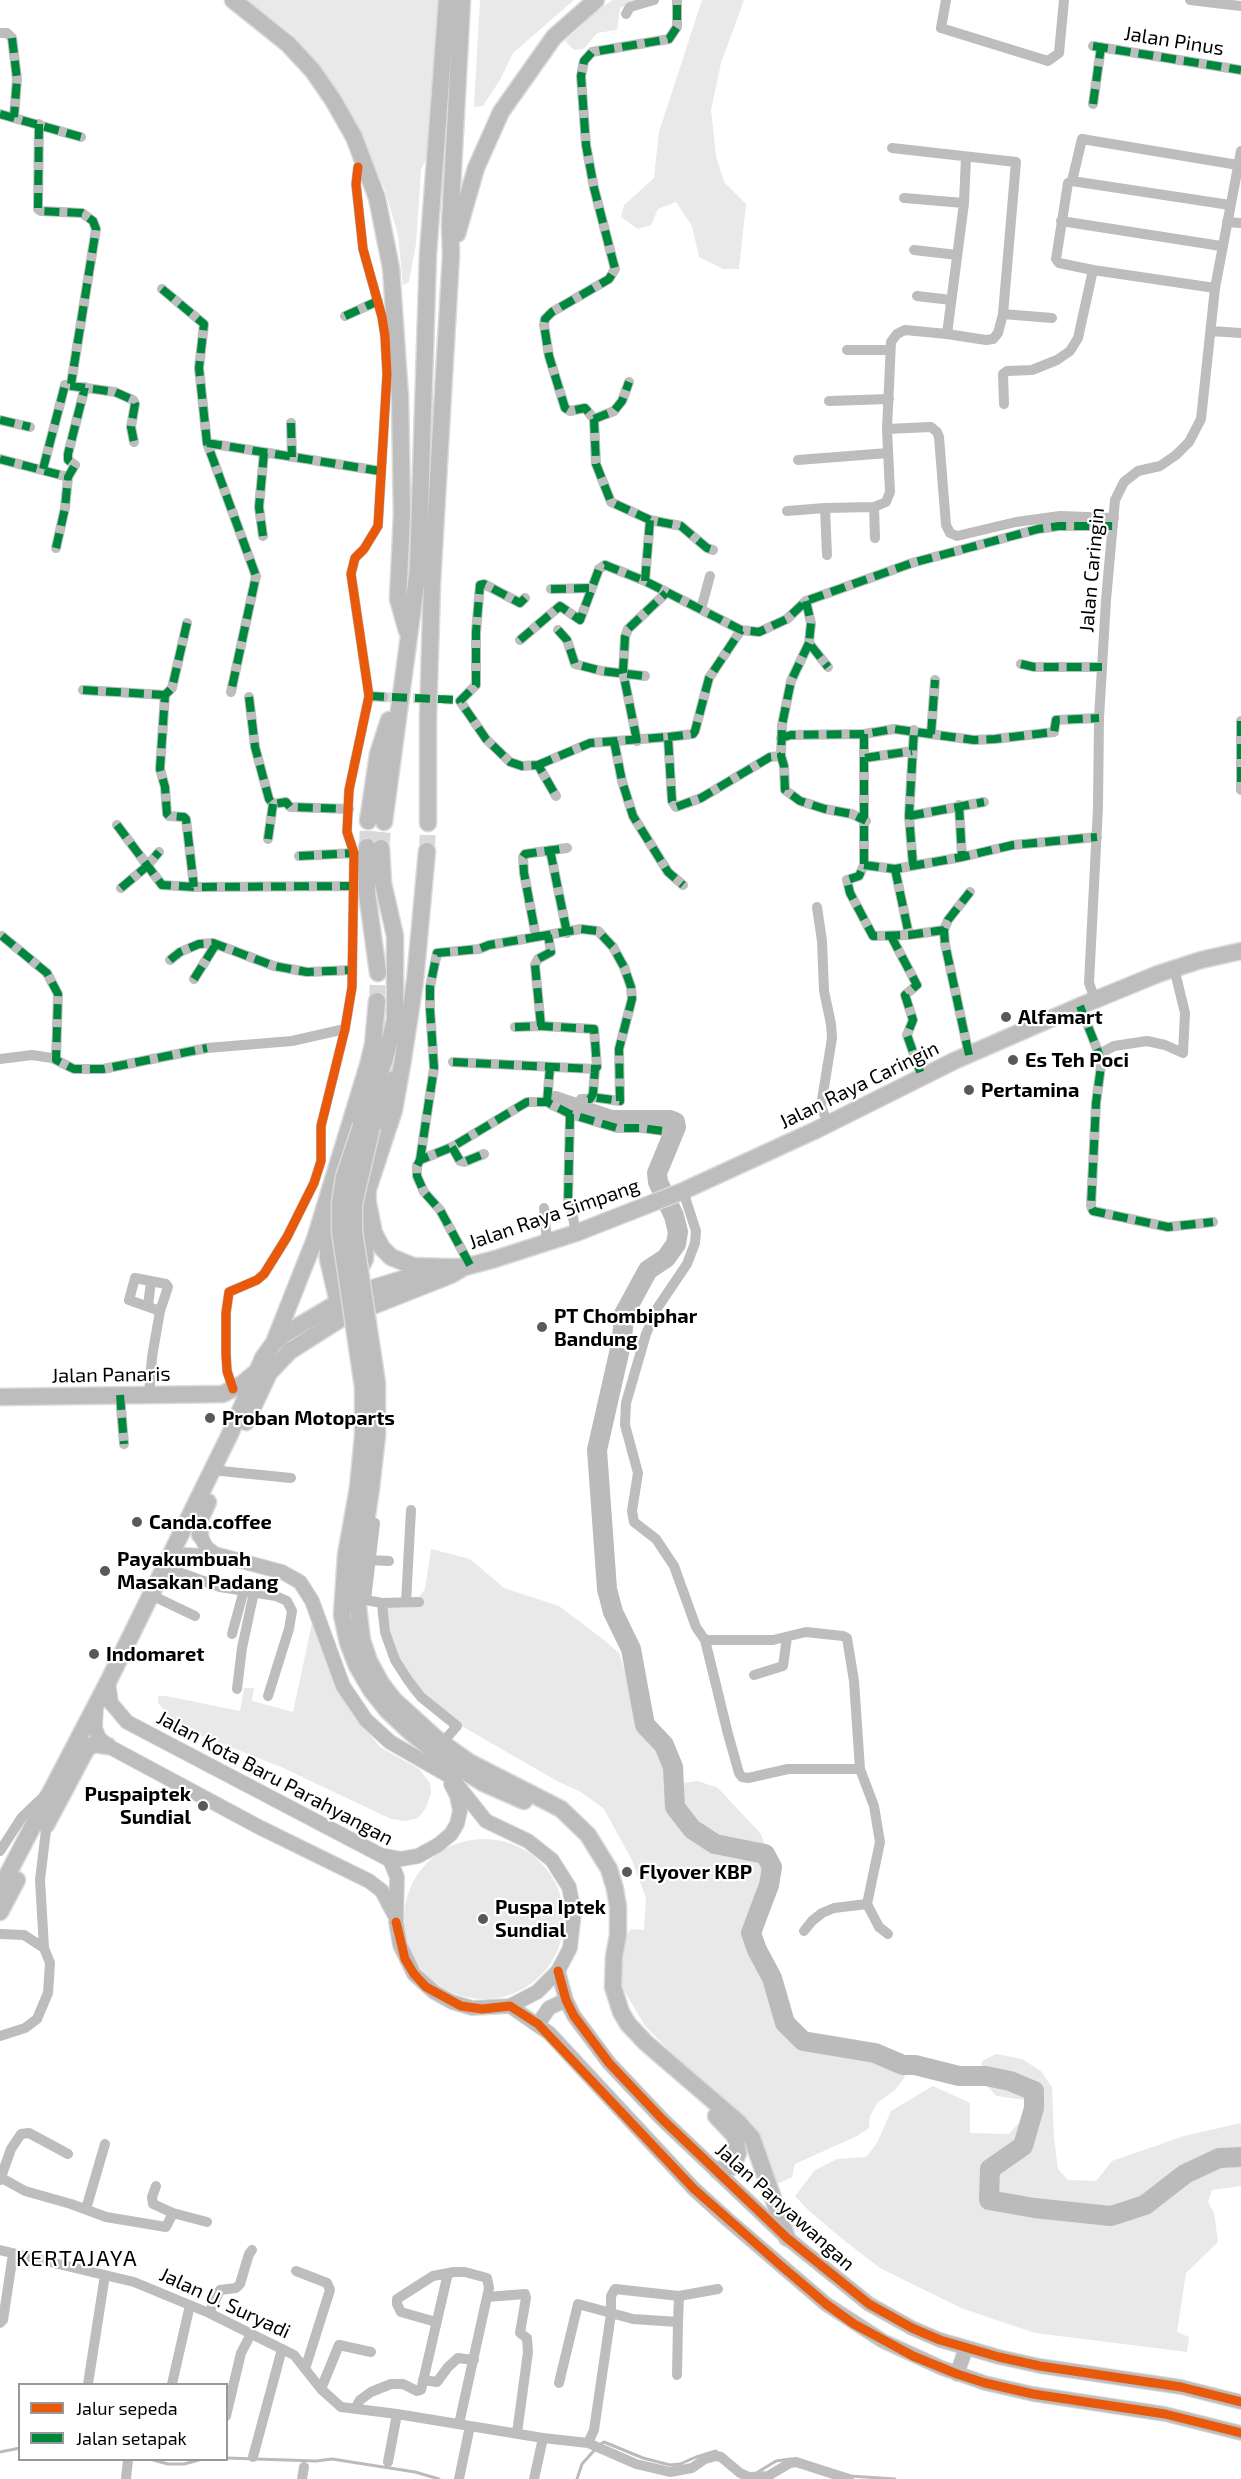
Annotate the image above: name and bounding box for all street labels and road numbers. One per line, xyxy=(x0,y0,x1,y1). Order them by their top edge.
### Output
street label: Jalan Pinus xyxy=(1122,21,1226,61)
street label: Jalan Caringin xyxy=(1075,506,1109,634)
street label: Jalan Raya Caringin xyxy=(775,1036,943,1134)
street label: Jalan Raya Simpang xyxy=(465,1173,643,1255)
street label: Jalan Panaris xyxy=(51,1362,171,1388)
street label: Jalan Kota Baru Parahyangan xyxy=(153,1705,397,1851)
street label: Jalan Panyawangan xyxy=(710,2138,860,2276)
street label: Jalan U. Suryadi xyxy=(156,2262,294,2344)

